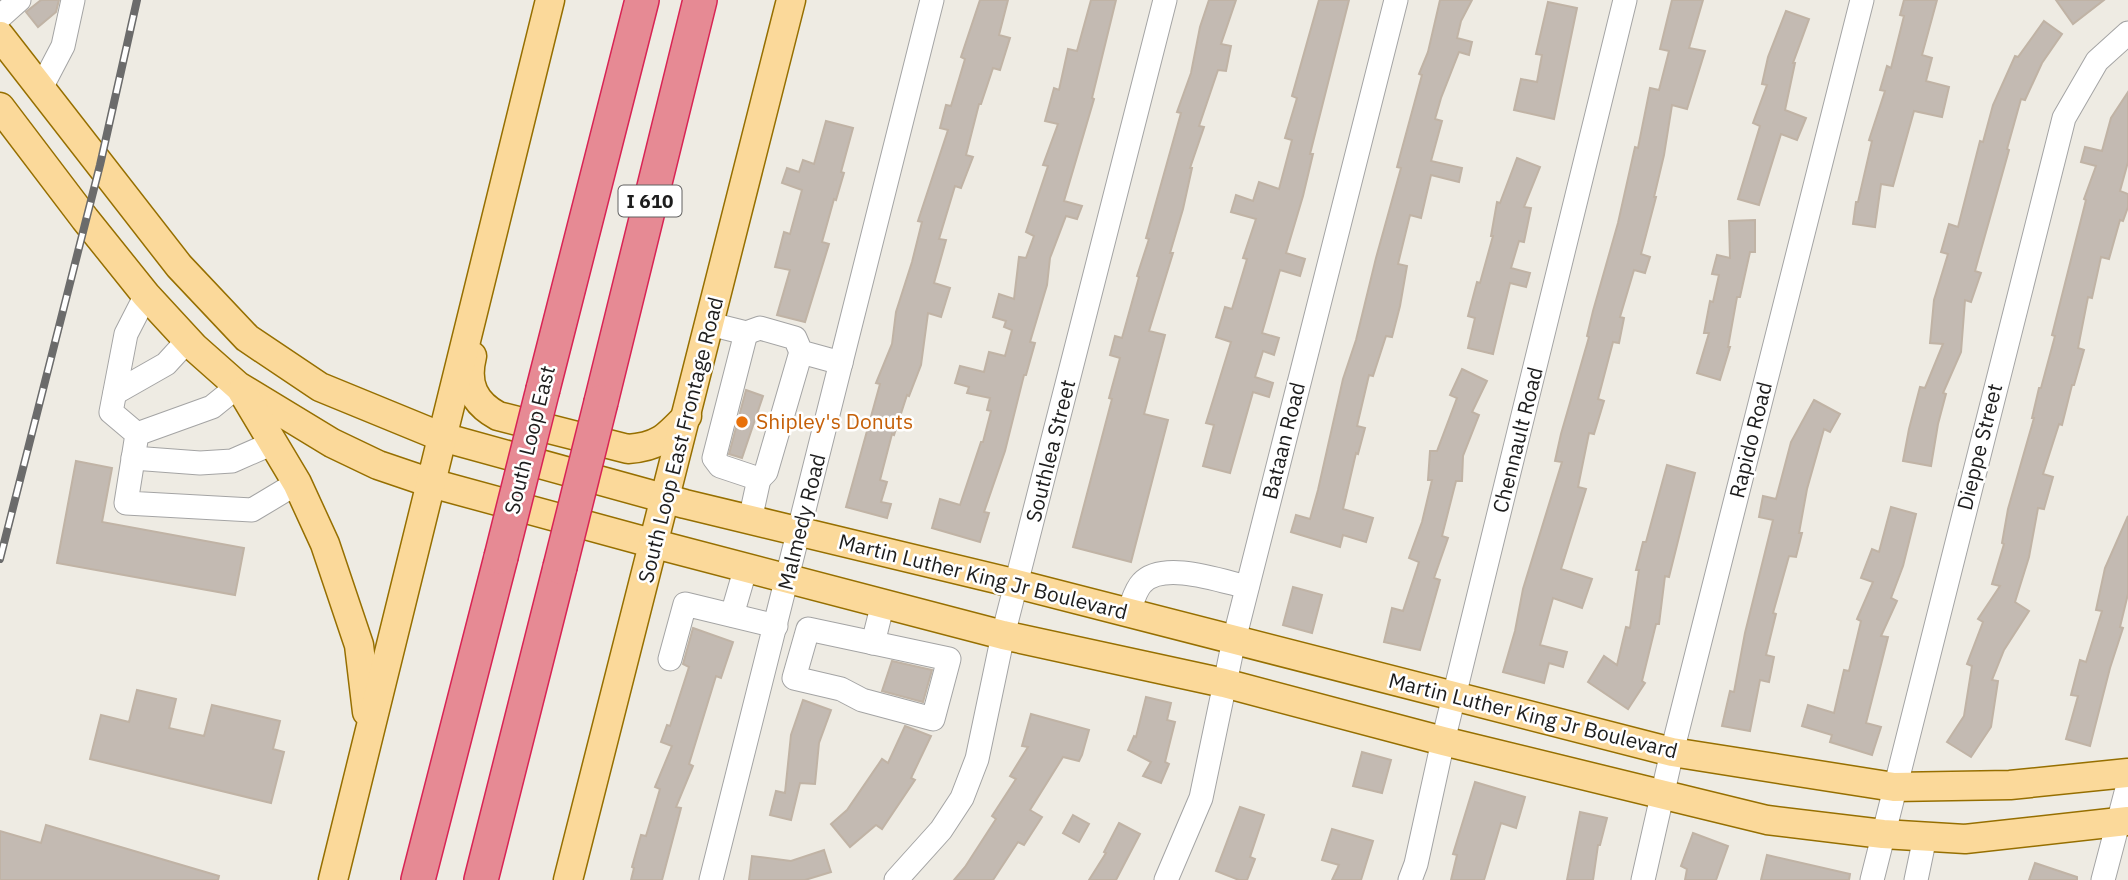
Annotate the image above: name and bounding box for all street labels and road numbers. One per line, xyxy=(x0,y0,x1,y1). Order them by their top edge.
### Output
road number: I 610 xyxy=(618,186,682,216)
street label: South Loop East Frontage Road xyxy=(631,294,729,586)
street label: South Loop East xyxy=(497,363,561,517)
street label: Chennault Road xyxy=(1485,364,1549,516)
street label: Southlea Street xyxy=(1019,376,1081,525)
street label: Bataan Road xyxy=(1255,379,1311,502)
street label: Rapido Road xyxy=(1722,379,1778,501)
street label: Dieppe Street xyxy=(1950,381,2008,513)
street label: Malmedy Road xyxy=(771,451,832,593)
street label: Martin Luther King Jr Boulevard xyxy=(836,527,1131,626)
street label: Martin Luther King Jr Boulevard xyxy=(1386,666,1681,765)

